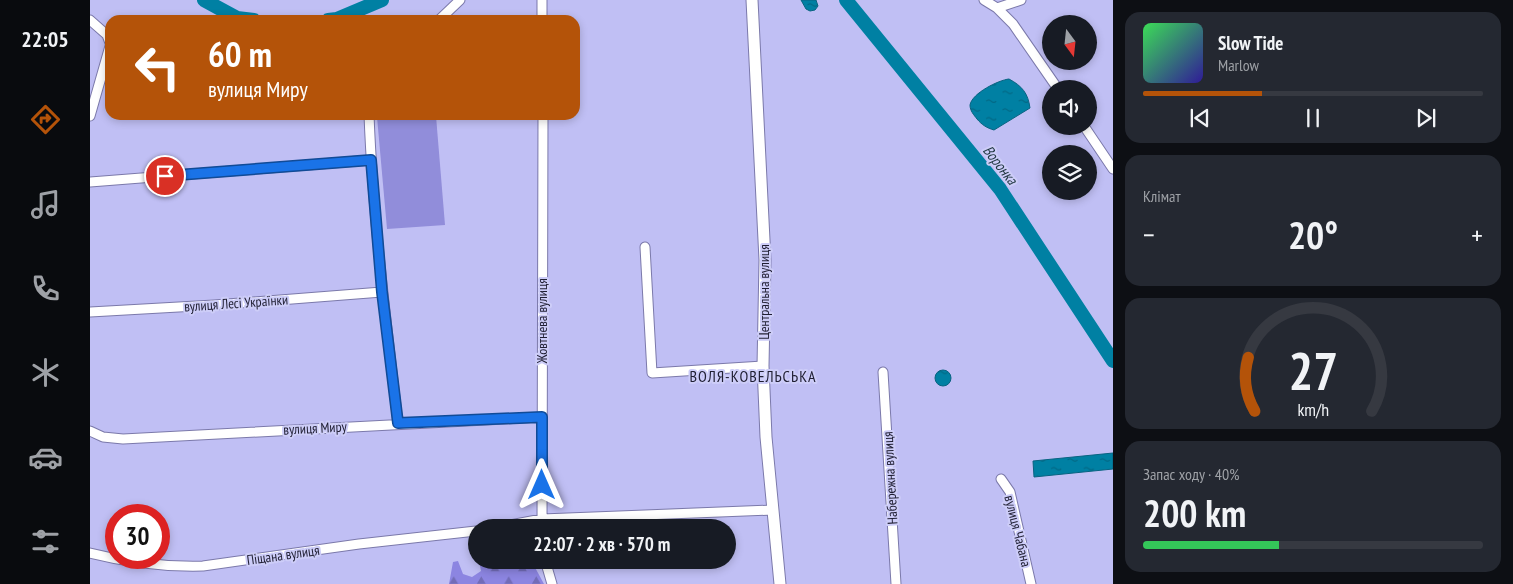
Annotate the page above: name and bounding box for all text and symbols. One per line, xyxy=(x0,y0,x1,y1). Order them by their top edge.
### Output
north arrow xyxy=(1042,15,1098,70)
map controls xyxy=(1042,15,1097,200)
text: 22:05 xyxy=(21,25,69,53)
text: 60 m xyxy=(208,31,272,77)
text: Slow Tide xyxy=(1218,31,1283,55)
icon: left xyxy=(125,35,190,100)
text: Marlow xyxy=(1218,55,1259,75)
text: вулиця Миру xyxy=(208,75,308,103)
button: sound xyxy=(1042,80,1097,135)
icon: directions xyxy=(28,102,63,137)
icon: previous xyxy=(1186,104,1214,132)
icon: pause xyxy=(1299,104,1327,132)
icon: next xyxy=(1412,104,1440,132)
water label: Воронка xyxy=(979,141,1022,189)
button: layers xyxy=(1042,145,1097,200)
pin xyxy=(144,155,186,197)
icon: arrive xyxy=(151,162,179,190)
text: Клімат xyxy=(1143,186,1181,206)
icon: music xyxy=(28,187,63,222)
text: 20° xyxy=(1288,210,1338,259)
text: − xyxy=(1143,216,1155,253)
text: + xyxy=(1471,216,1483,253)
street label: Центральна вулиця xyxy=(755,244,773,340)
icon: phone xyxy=(28,271,63,306)
street label: Жовтнева вулиця xyxy=(533,278,551,365)
street label: вулиця Лесі Українки xyxy=(183,290,289,316)
text: 27 xyxy=(1288,337,1338,404)
icon: climate xyxy=(28,355,63,390)
district label: ВОЛЯ-КОВЕЛЬСЬКА xyxy=(689,366,817,386)
text: km/h xyxy=(1297,398,1329,421)
street label: вулиця Миру xyxy=(283,417,348,439)
street label: Набережна вулиця xyxy=(879,431,901,525)
icon: car xyxy=(28,440,63,475)
position arrow xyxy=(515,458,567,510)
text: Запас ходу · 40% xyxy=(1143,464,1239,484)
text: 200 km xyxy=(1143,488,1246,537)
street label: вулиця Чабана xyxy=(1000,493,1036,569)
speed limit sign: 30 xyxy=(105,504,170,569)
icon: filters xyxy=(28,524,63,559)
text: 22:07 · 2 хв · 570 m xyxy=(534,532,670,556)
street label: Піщана вулиця xyxy=(245,541,321,569)

